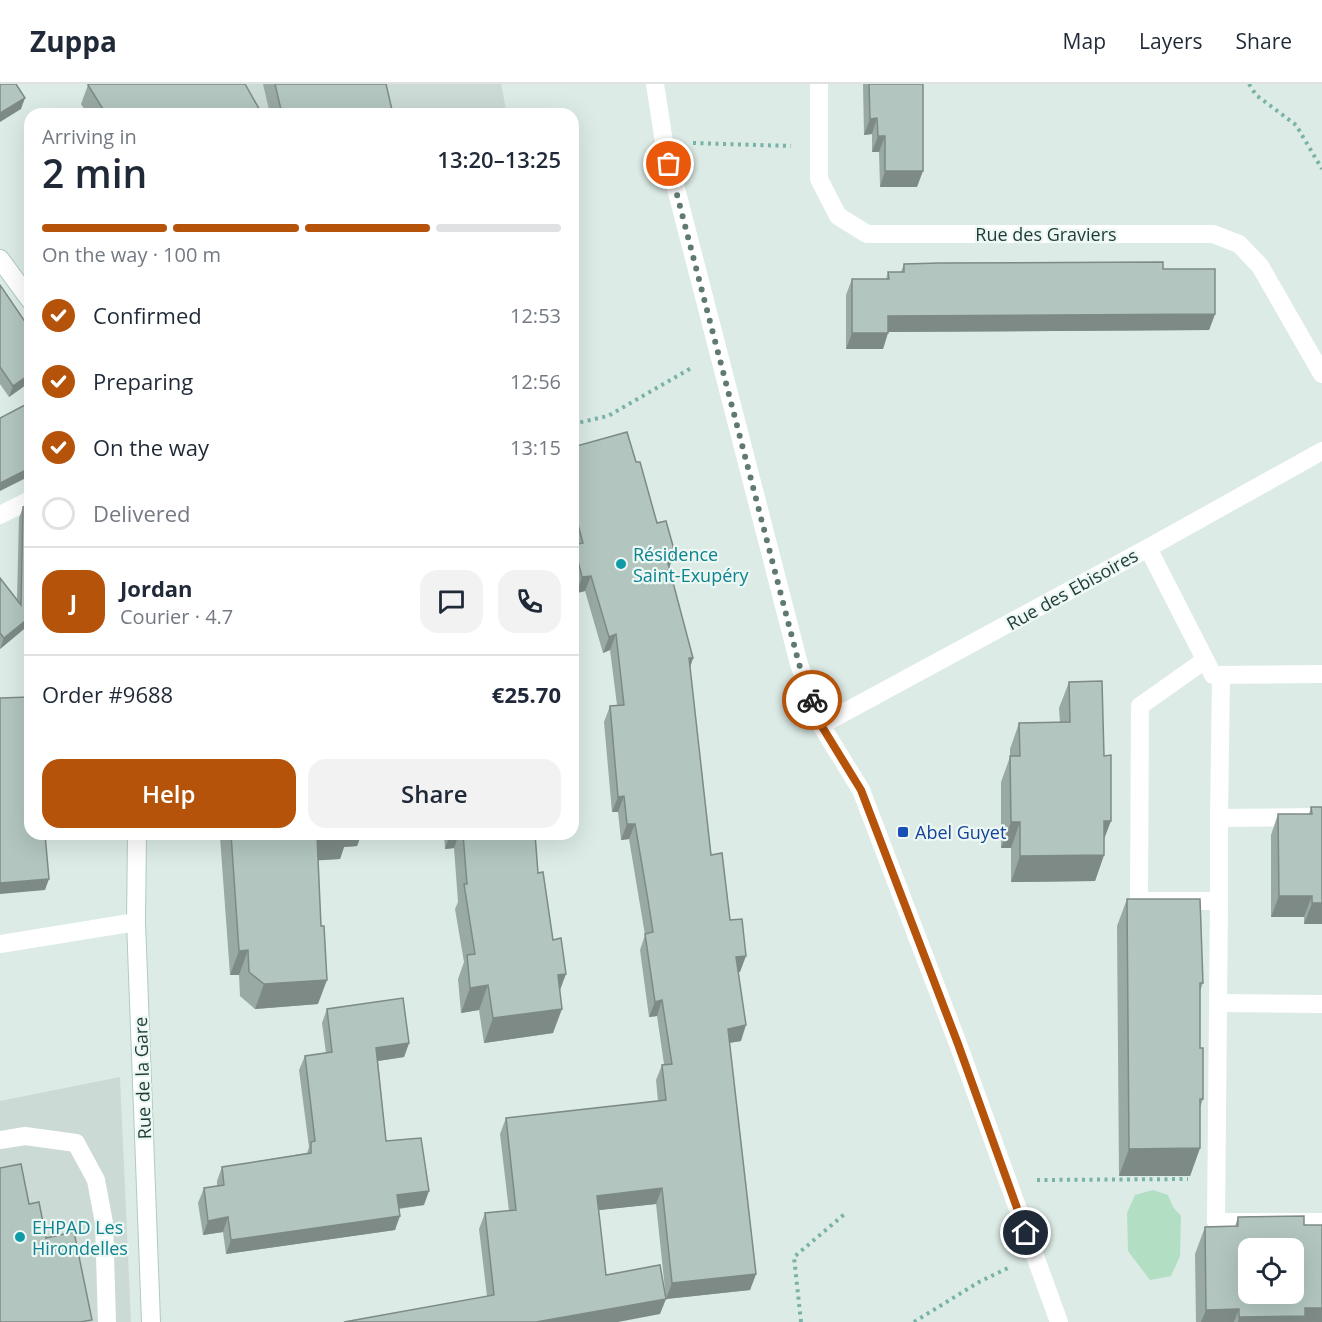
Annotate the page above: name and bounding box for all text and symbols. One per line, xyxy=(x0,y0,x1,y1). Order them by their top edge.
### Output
text: Zuppa xyxy=(30,22,117,60)
text: Map xyxy=(1063,27,1106,55)
text: Layers xyxy=(1139,27,1203,55)
text: Share xyxy=(1236,27,1292,55)
text: Arriving in xyxy=(42,123,137,150)
pin xyxy=(643,138,694,189)
text: 13:20–13:25 xyxy=(437,144,561,174)
text: 2 min xyxy=(42,146,147,199)
icon: bag xyxy=(652,147,685,180)
street label: Rue des Graviers xyxy=(975,222,1117,246)
text: On the way · 100 m xyxy=(42,241,221,268)
icon: check xyxy=(42,299,75,332)
text: Confirmed xyxy=(93,300,202,330)
text: 12:53 xyxy=(510,302,561,329)
icon: check xyxy=(42,365,75,398)
text: Preparing xyxy=(93,366,193,396)
text: 12:56 xyxy=(510,368,561,395)
icon: check xyxy=(42,431,75,464)
text: On the way xyxy=(93,432,209,462)
text: 13:15 xyxy=(510,434,561,461)
text: Delivered xyxy=(93,498,191,528)
place label: Résidence Saint-Exupéry xyxy=(633,542,750,587)
street label: Rue des Ebisoires xyxy=(1002,543,1142,635)
marker: Résidence Saint-Exupéry xyxy=(614,557,628,571)
button: chat xyxy=(420,570,483,633)
button: phone xyxy=(498,570,561,633)
text: Jordan xyxy=(120,573,193,603)
text: J xyxy=(70,586,77,616)
text: Courier · 4.7 xyxy=(120,603,233,630)
courier xyxy=(782,670,842,730)
text: Order #9688 xyxy=(42,679,173,709)
text: €25.70 xyxy=(492,679,561,709)
icon: bike xyxy=(796,684,829,717)
button: Help xyxy=(42,759,296,828)
button: Share xyxy=(308,759,561,828)
place label: Abel Guyet xyxy=(915,820,1006,844)
marker: Abel Guyet xyxy=(896,825,910,839)
street label: Rue de la Gare xyxy=(128,1016,156,1140)
pin xyxy=(1000,1207,1051,1258)
place label: EHPAD Les Hirondelles xyxy=(32,1215,128,1260)
icon: home xyxy=(1009,1216,1042,1249)
marker: EHPAD Les Hirondelles xyxy=(13,1230,27,1244)
map controls xyxy=(1238,1238,1304,1304)
button: locate xyxy=(1238,1238,1304,1304)

